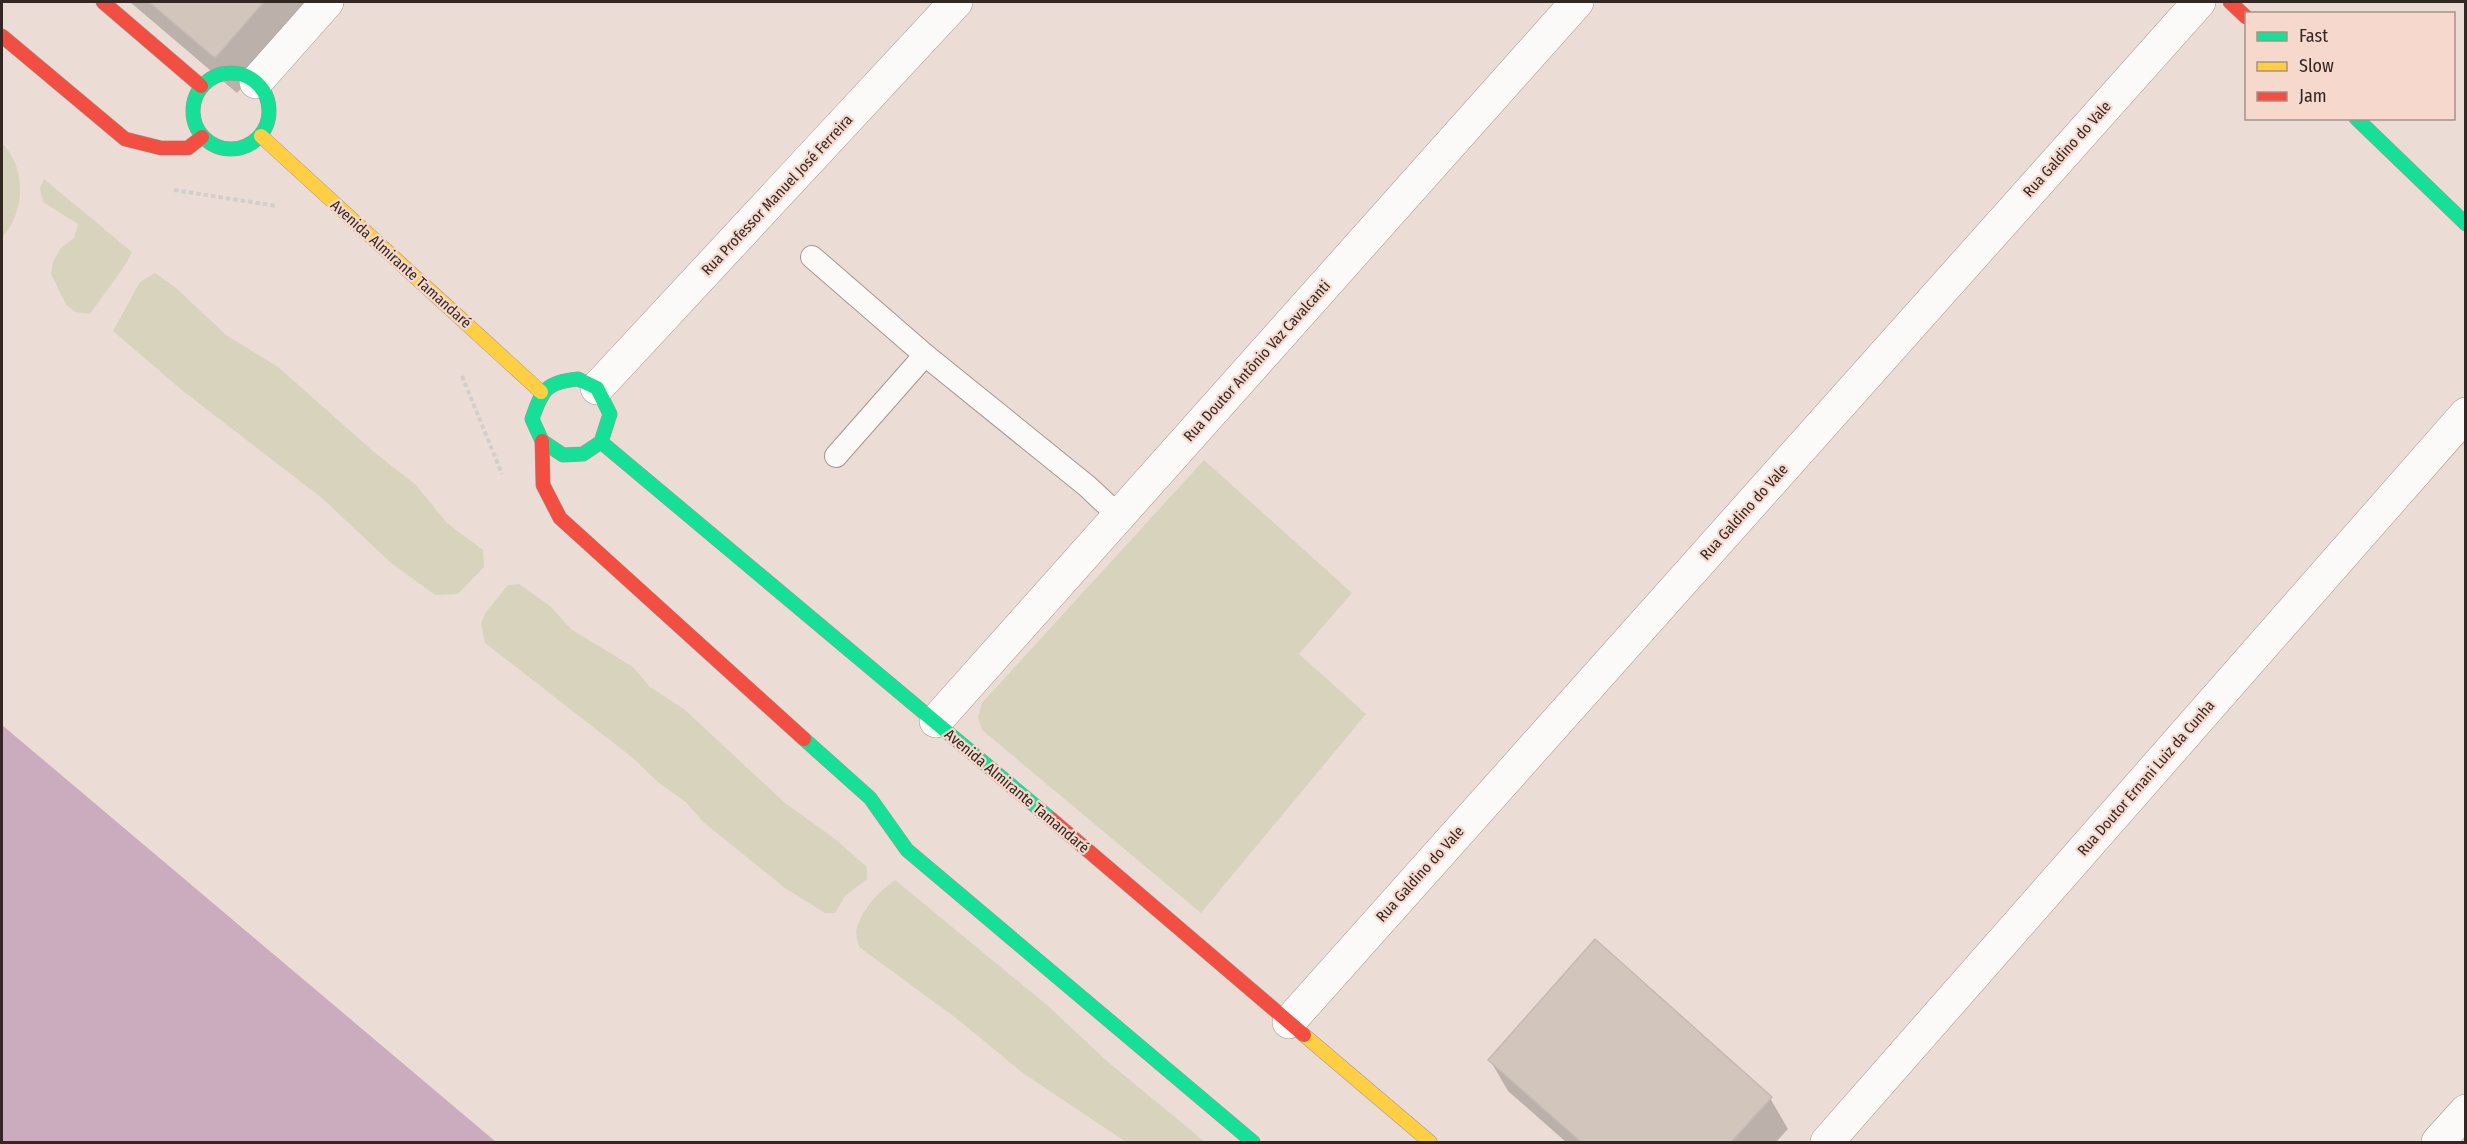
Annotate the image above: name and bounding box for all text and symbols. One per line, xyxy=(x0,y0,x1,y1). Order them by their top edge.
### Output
legend xyxy=(2245,12,2455,120)
text: Fast xyxy=(2299,25,2328,47)
text: Slow xyxy=(2299,55,2334,77)
text: Jam xyxy=(2299,85,2327,107)
street label: Rua Galdino do Vale xyxy=(2019,97,2115,201)
street label: Rua Professor Manuel José Ferreira xyxy=(698,111,856,279)
street label: Avenida Almirante Tamandaré xyxy=(327,196,475,332)
street label: Rua Doutor Antônio Vaz Cavalcanti xyxy=(1180,277,1334,445)
street label: Rua Galdino do Vale xyxy=(1696,460,1792,564)
street label: Rua Doutor Ernani Luiz da Cunha xyxy=(2074,697,2218,859)
street label: Avenida Almirante Tamandaré xyxy=(941,725,1093,857)
street label: Rua Galdino do Vale xyxy=(1372,822,1468,926)

